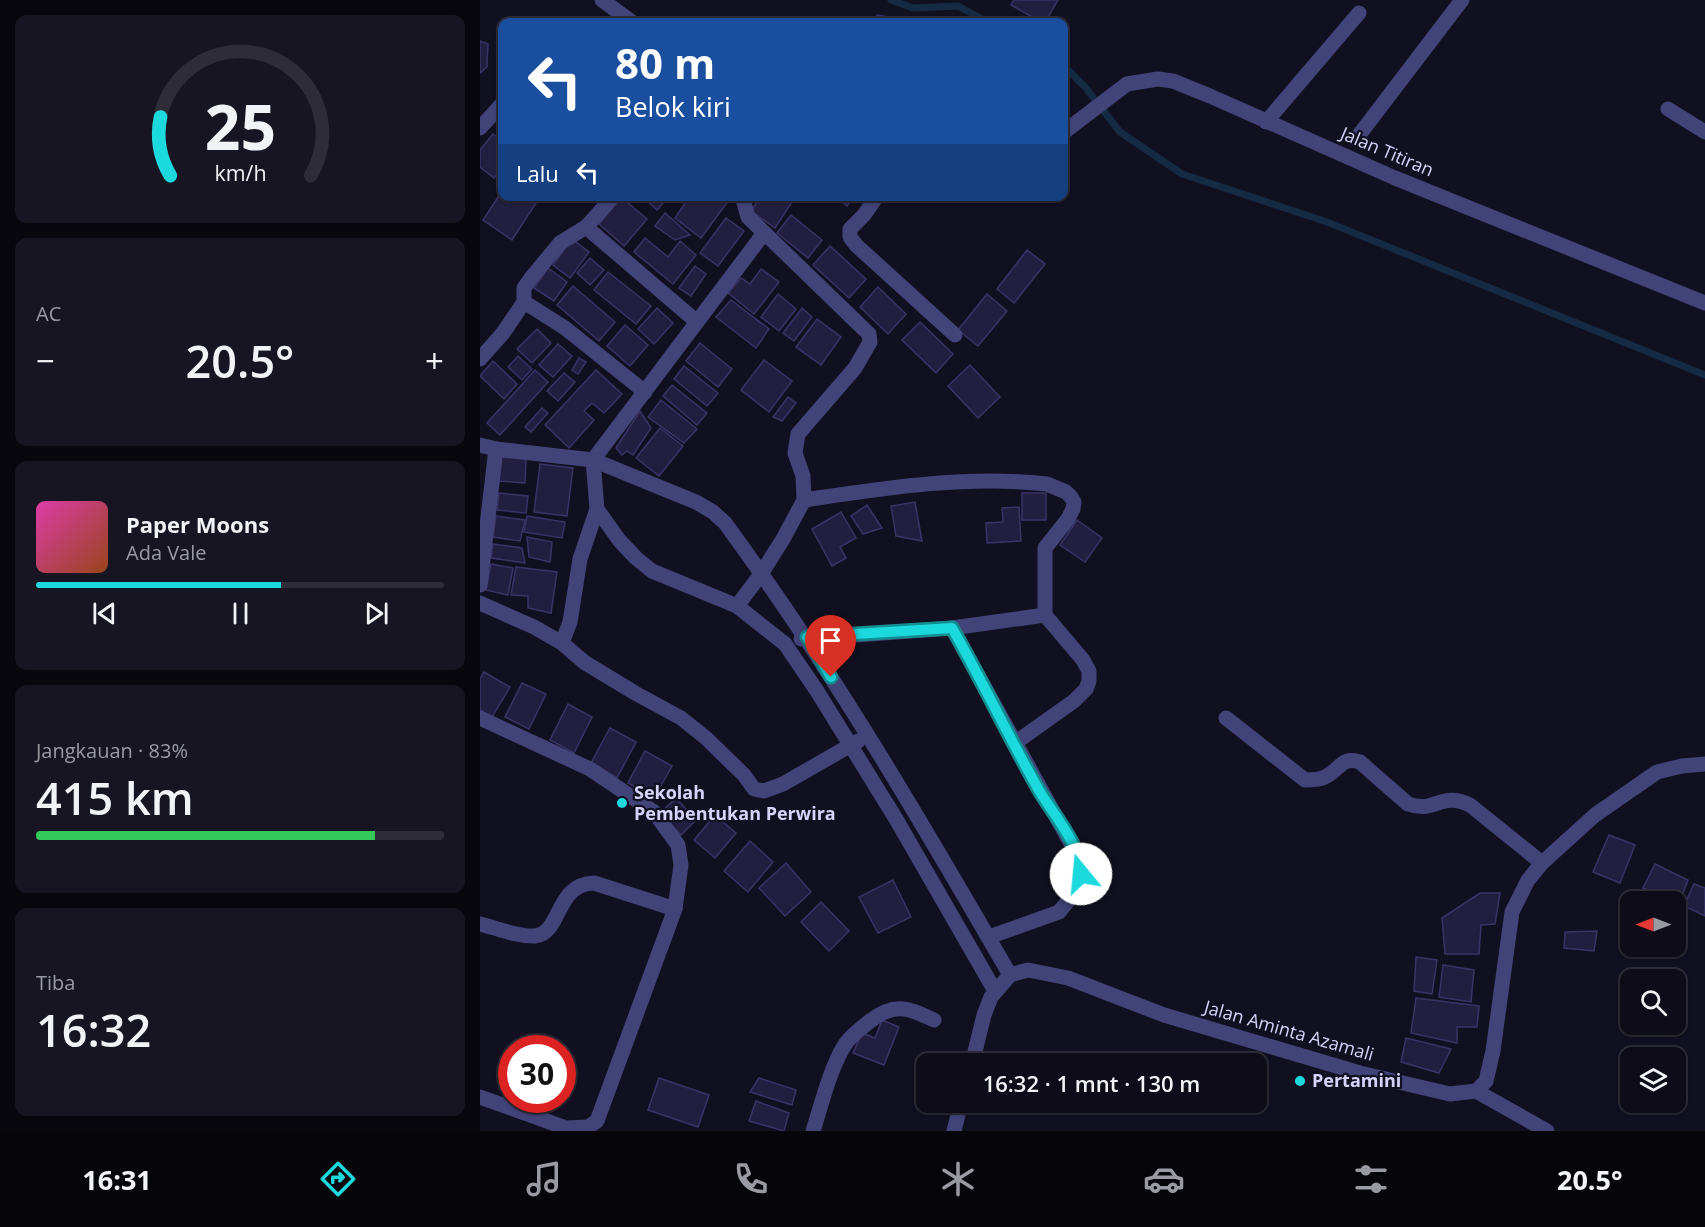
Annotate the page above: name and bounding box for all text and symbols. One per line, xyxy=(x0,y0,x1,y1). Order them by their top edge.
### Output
text: 80 m xyxy=(615,34,715,91)
icon: left xyxy=(516,42,594,120)
text: 25 xyxy=(204,83,276,168)
text: Belok kiri xyxy=(615,88,731,125)
street label: Jalan Titiran xyxy=(1335,120,1438,181)
icon: left xyxy=(571,156,604,189)
text: km/h xyxy=(214,158,266,187)
text: Lalu xyxy=(516,158,559,188)
text: AC xyxy=(36,300,61,327)
text: 20.5° xyxy=(186,330,294,391)
text: − xyxy=(36,338,55,383)
text: + xyxy=(425,338,444,383)
text: Paper Moons xyxy=(126,509,269,539)
text: Ada Vale xyxy=(126,539,207,566)
icon: previous xyxy=(88,597,121,630)
icon: pause xyxy=(224,597,257,630)
icon: next xyxy=(360,597,393,630)
pin xyxy=(805,615,856,677)
icon: arrive xyxy=(814,624,847,657)
text: Jangkauan · 83% xyxy=(36,737,188,764)
text: 415 km xyxy=(36,767,194,828)
place label: Sekolah Pembentukan Perwira xyxy=(634,780,836,825)
marker: Sekolah Pembentukan Perwira xyxy=(615,796,629,810)
position arrow xyxy=(1049,842,1113,906)
north arrow xyxy=(1620,891,1686,957)
map controls xyxy=(1620,891,1686,1113)
text: Tiba xyxy=(36,969,75,996)
button: search xyxy=(1620,969,1686,1035)
street label: Jalan Aminta Azamali xyxy=(1200,994,1377,1066)
text: 16:32 xyxy=(36,999,151,1060)
speed limit sign: 30 xyxy=(498,1035,576,1113)
button: layers xyxy=(1620,1047,1686,1113)
text: 16:32 · 1 mnt · 130 m xyxy=(983,1068,1200,1098)
place label: Pertamini xyxy=(1312,1068,1401,1092)
marker: Pertamini xyxy=(1293,1074,1307,1088)
icon: directions xyxy=(317,1158,359,1200)
icon: music xyxy=(523,1158,565,1200)
icon: phone xyxy=(730,1158,772,1200)
icon: climate xyxy=(937,1158,979,1200)
icon: car xyxy=(1143,1158,1185,1200)
icon: filters xyxy=(1350,1158,1392,1200)
text: 16:31 xyxy=(82,1161,152,1198)
text: 20.5° xyxy=(1557,1161,1623,1198)

